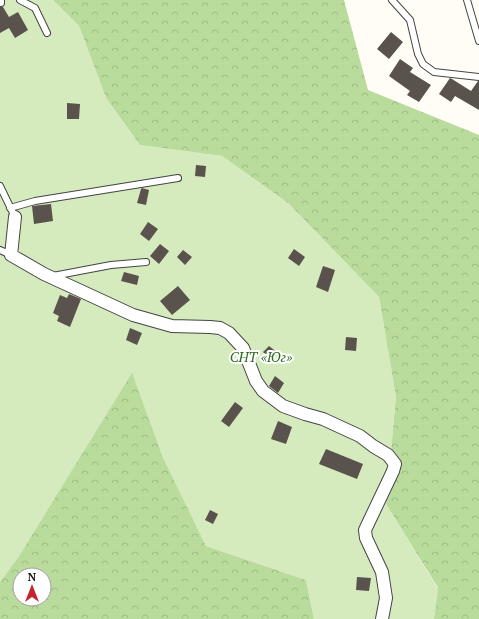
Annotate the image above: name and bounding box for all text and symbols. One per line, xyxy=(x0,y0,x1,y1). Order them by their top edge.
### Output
park label: СНТ «Юг» xyxy=(230,347,293,366)
north arrow xyxy=(12,567,52,607)
text: N xyxy=(28,570,37,584)

